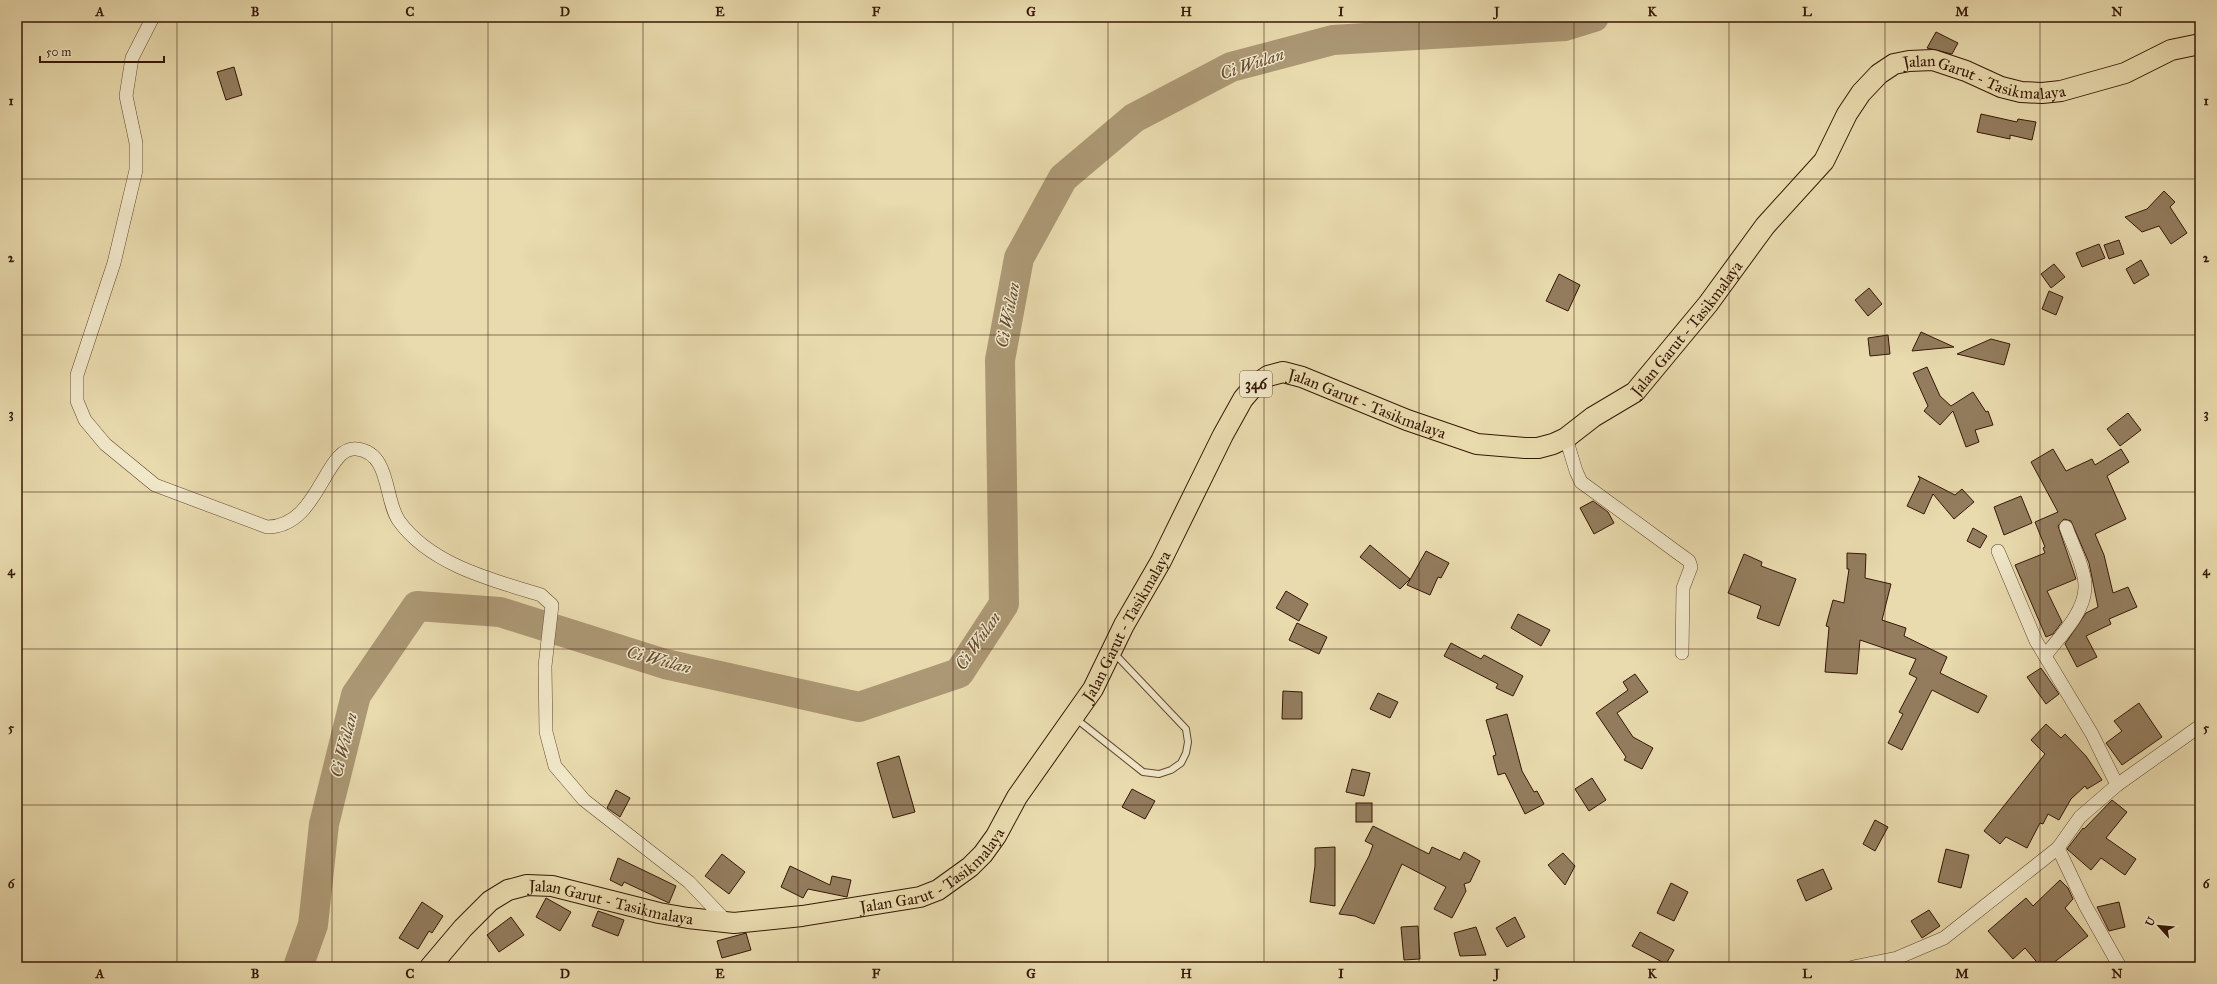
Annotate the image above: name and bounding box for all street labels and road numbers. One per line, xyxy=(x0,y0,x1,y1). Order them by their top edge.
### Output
street label: Jalan Garut - Tasikmalaya xyxy=(1899,50,2068,103)
street label: Jalan Garut - Tasikmalaya xyxy=(1625,257,1746,402)
street label: Jalan Garut - Tasikmalaya xyxy=(1284,364,1449,442)
road number: 346 xyxy=(1240,371,1272,397)
street label: Jalan Garut - Tasikmalaya xyxy=(1077,547,1174,707)
street label: Jalan Garut - Tasikmalaya xyxy=(856,824,1008,917)
street label: Jalan Garut - Tasikmalaya xyxy=(527,876,694,928)

